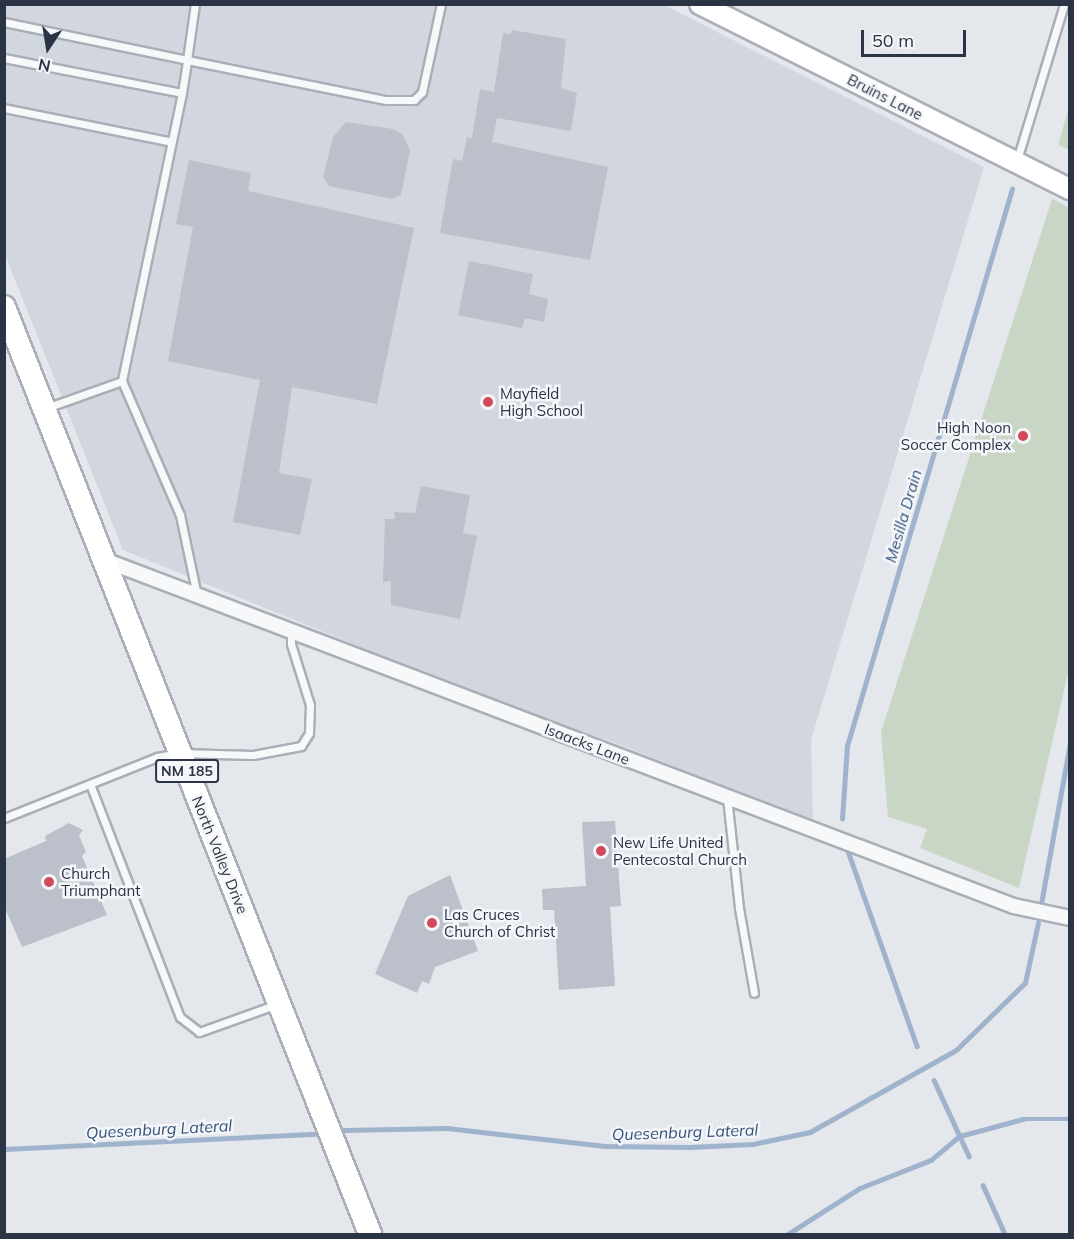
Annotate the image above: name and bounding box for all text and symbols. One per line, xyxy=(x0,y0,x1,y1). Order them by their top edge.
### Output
north arrow xyxy=(18,18,78,78)
scale bar xyxy=(864,18,969,56)
text: 50 m xyxy=(872,29,914,52)
text: N xyxy=(36,55,52,77)
street label: Bruins Lane xyxy=(844,70,926,124)
place label: Mayfield High School xyxy=(500,384,583,419)
marker: Mayfield High School xyxy=(481,395,495,409)
place label: High Noon Soccer Complex xyxy=(901,418,1011,453)
marker: High Noon Soccer Complex xyxy=(1016,429,1030,443)
water label: Mesilla Drain xyxy=(881,467,925,565)
street label: Isaacks Lane xyxy=(542,720,632,768)
road number: NM 185 xyxy=(154,760,220,782)
street label: North Valley Drive xyxy=(188,793,252,917)
place label: New Life United Pentecostal Church xyxy=(613,833,747,868)
marker: New Life United Pentecostal Church xyxy=(594,844,608,858)
place label: Church Triumphant xyxy=(61,864,141,899)
marker: Church Triumphant xyxy=(42,875,56,889)
place label: Las Cruces Church of Christ xyxy=(444,905,555,940)
marker: Las Cruces Church of Christ xyxy=(425,916,439,930)
water label: Quesenburg Lateral xyxy=(85,1116,233,1142)
water label: Quesenburg Lateral xyxy=(612,1120,758,1144)

